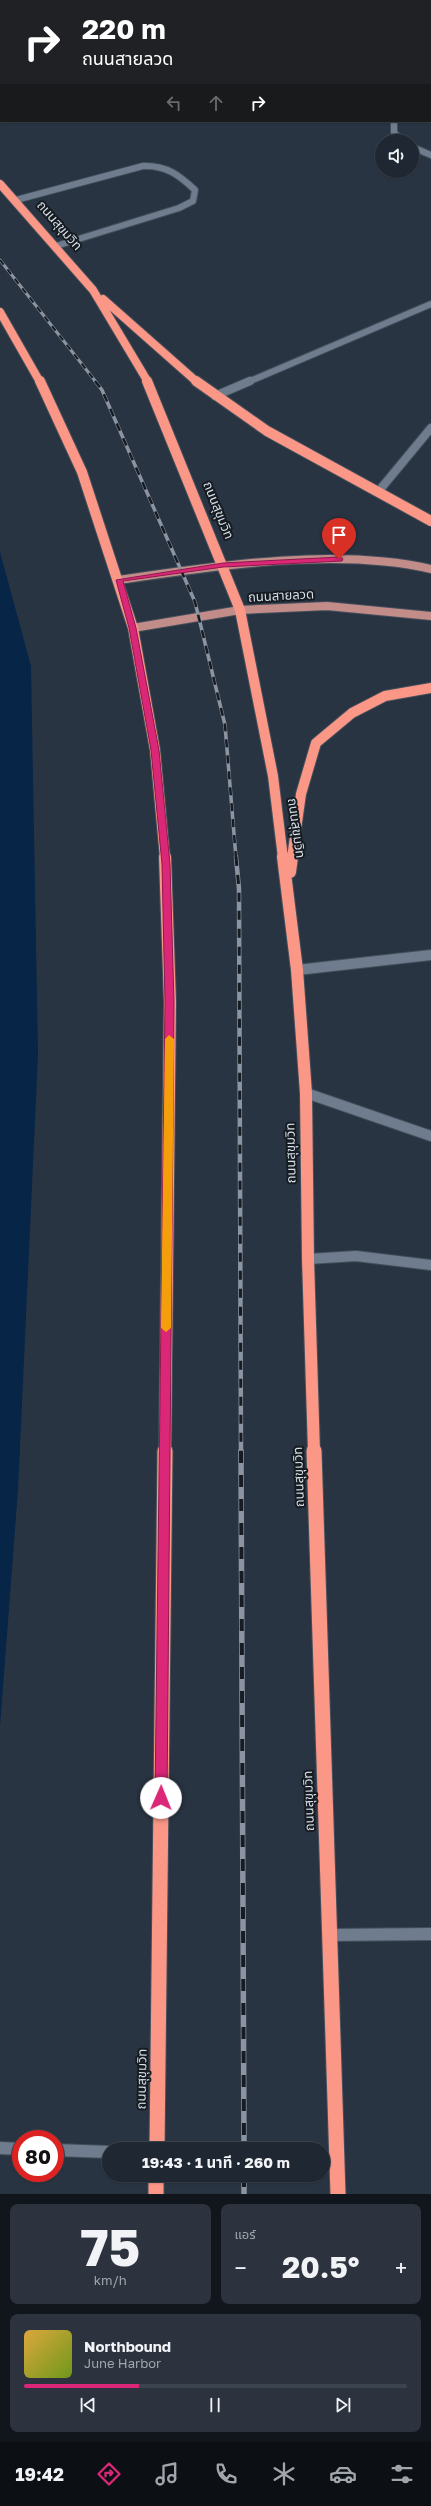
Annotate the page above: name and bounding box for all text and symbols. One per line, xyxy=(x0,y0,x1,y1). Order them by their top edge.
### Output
text: 220 m xyxy=(82,12,166,45)
icon: right xyxy=(16,16,68,68)
text: ถนนสายลวด xyxy=(82,47,173,69)
icon: left xyxy=(163,92,185,114)
icon: ahead xyxy=(205,92,227,114)
icon: right xyxy=(247,92,269,114)
map controls xyxy=(375,134,419,178)
button: sound xyxy=(375,134,419,178)
street label: ถนนสุขุมวิท xyxy=(34,197,86,253)
street label: ถนนสุขุมวิท xyxy=(200,479,238,541)
pin xyxy=(322,518,356,559)
icon: arrive xyxy=(328,524,350,546)
street label: ถนนสายลวด xyxy=(248,585,314,605)
street label: ถนนสุขุมวิท xyxy=(285,797,309,859)
street label: ถนนสุขุมวิท xyxy=(281,1123,299,1183)
street label: ถนนสุขุมวิท xyxy=(289,1446,307,1508)
street label: ถนนสุขุมวิท xyxy=(299,1770,317,1832)
position arrow xyxy=(140,1777,182,1819)
street label: ถนนสุขุมวิท xyxy=(132,2049,150,2109)
speed limit sign: 80 xyxy=(12,2130,64,2182)
text: 19:43 · 1 นาที · 260 m xyxy=(142,2153,290,2171)
text: 75 xyxy=(80,2215,140,2277)
text: แอร์ xyxy=(235,2226,256,2242)
text: 20.5° xyxy=(282,2249,359,2285)
text: − xyxy=(235,2254,247,2281)
text: + xyxy=(395,2254,407,2281)
text: km/h xyxy=(94,2272,127,2288)
text: Northbound xyxy=(84,2337,171,2355)
text: June Harbor xyxy=(84,2355,161,2371)
icon: previous xyxy=(77,2394,99,2416)
icon: pause xyxy=(204,2394,226,2416)
icon: next xyxy=(332,2394,354,2416)
icon: directions xyxy=(95,2460,123,2488)
icon: music xyxy=(153,2460,181,2488)
icon: phone xyxy=(212,2460,240,2488)
icon: climate xyxy=(270,2460,298,2488)
icon: car xyxy=(329,2460,357,2488)
icon: filters xyxy=(388,2460,416,2488)
text: 19:42 xyxy=(15,2463,64,2485)

